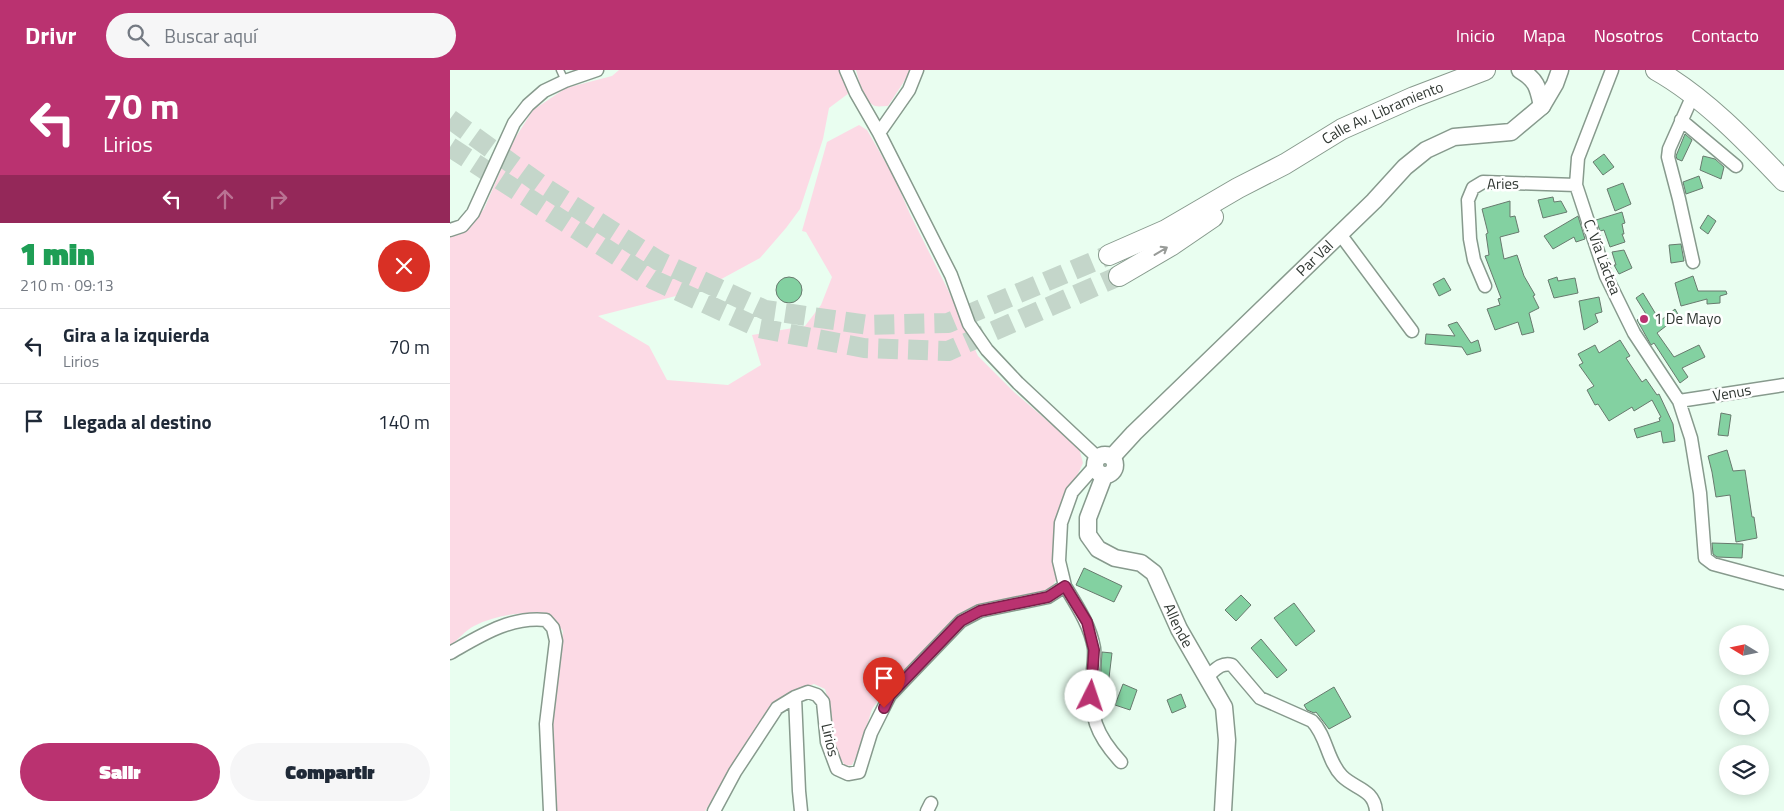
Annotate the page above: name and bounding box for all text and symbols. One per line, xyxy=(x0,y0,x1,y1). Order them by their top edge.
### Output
search box xyxy=(106,13,456,58)
text: Drivr xyxy=(25,17,76,53)
icon: search xyxy=(124,21,152,49)
text: Buscar aquí xyxy=(164,21,257,50)
text: Inicio xyxy=(1456,22,1495,49)
text: Mapa xyxy=(1523,22,1566,49)
text: Nosotros xyxy=(1594,22,1663,49)
text: Contacto xyxy=(1691,22,1759,49)
street label: Calle Av. Libramiento xyxy=(1317,75,1447,150)
text: 70 m xyxy=(103,79,179,133)
icon: left xyxy=(20,90,85,155)
text: Lirios xyxy=(103,127,153,161)
street label: Aries xyxy=(1487,172,1519,195)
icon: left xyxy=(158,185,186,213)
icon: ahead xyxy=(211,185,239,213)
icon: right xyxy=(264,185,292,213)
street label: C. Vía Láctea xyxy=(1578,216,1628,298)
text: 1 min xyxy=(20,231,95,277)
street label: Par Val xyxy=(1291,234,1338,282)
button: close xyxy=(378,240,430,292)
one-way arrow xyxy=(1153,246,1167,256)
text: 210 m · 09:13 xyxy=(20,273,114,297)
place label: 1 De Mayo xyxy=(1654,307,1721,330)
marker: 1 De Mayo xyxy=(1638,313,1650,325)
text: Gira a la izquierda xyxy=(63,320,210,349)
icon: left xyxy=(20,332,48,360)
text: 70 m xyxy=(389,332,430,361)
text: Lirios xyxy=(63,349,99,373)
street label: Venus xyxy=(1711,378,1753,407)
icon: arrive xyxy=(20,407,48,435)
text: Llegada al destino xyxy=(63,407,212,436)
text: 140 m xyxy=(378,407,430,436)
street label: Allende xyxy=(1158,599,1199,652)
north arrow xyxy=(1719,625,1769,675)
map controls xyxy=(1719,625,1769,795)
pin xyxy=(863,657,905,708)
icon: arrive xyxy=(870,664,898,692)
position arrow xyxy=(1064,669,1116,721)
button: search xyxy=(1719,685,1769,735)
street label: Lirios xyxy=(815,721,846,759)
button: Salir xyxy=(20,743,220,801)
button: Compartir xyxy=(230,743,430,801)
button: layers xyxy=(1719,745,1769,795)

